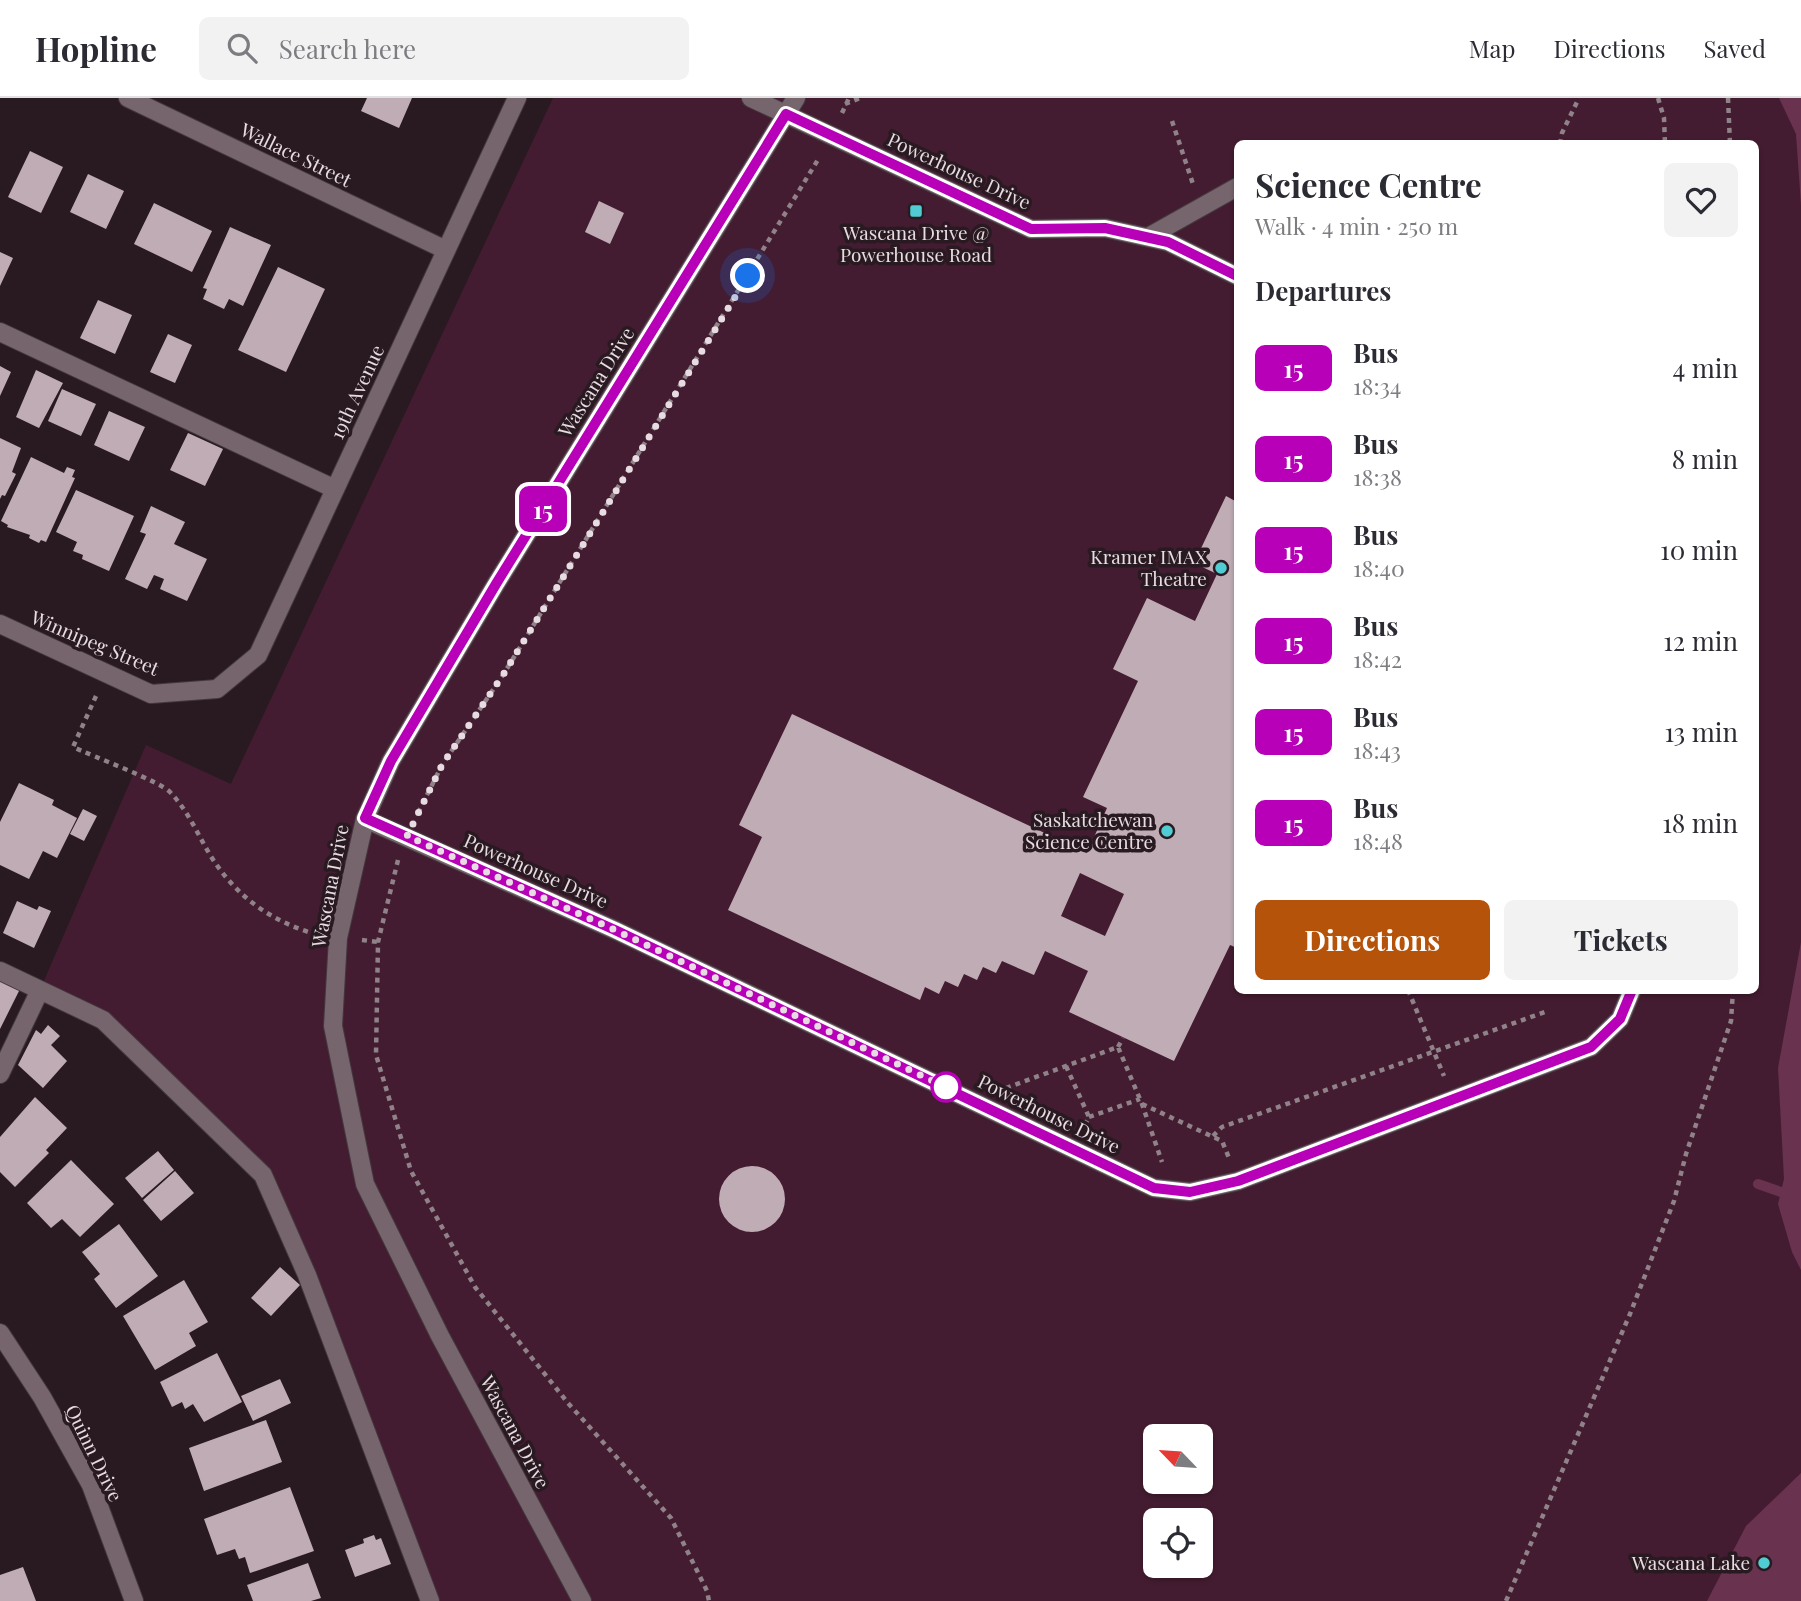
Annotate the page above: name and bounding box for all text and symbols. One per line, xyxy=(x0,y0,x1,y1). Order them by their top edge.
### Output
search box xyxy=(199,17,689,80)
text: Hopline xyxy=(35,26,157,70)
icon: search xyxy=(223,29,261,67)
text: Search here xyxy=(279,31,416,66)
text: Map xyxy=(1469,32,1515,64)
text: Directions xyxy=(1553,32,1666,64)
text: Saved xyxy=(1704,32,1766,64)
street label: Wallace Street xyxy=(236,116,357,192)
street label: Powerhouse Drive xyxy=(884,125,1035,215)
text: Science Centre xyxy=(1255,162,1482,206)
button: heart xyxy=(1664,163,1738,237)
marker: Wascana Drive @ Powerhouse Road xyxy=(908,203,924,219)
text: Walk · 4 min · 250 m xyxy=(1255,210,1458,241)
place label: Wascana Drive @ Powerhouse Road xyxy=(840,219,992,267)
your location xyxy=(730,258,765,293)
text: Departures xyxy=(1255,273,1391,308)
street label: Wascana Drive xyxy=(551,322,639,442)
text: Bus xyxy=(1353,335,1398,370)
street label: 19th Avenue xyxy=(323,340,389,443)
text: 4 min xyxy=(1672,350,1738,385)
text: 15 xyxy=(1284,352,1303,384)
text: 18:34 xyxy=(1353,370,1401,401)
text: Bus xyxy=(1353,426,1398,461)
text: 8 min xyxy=(1672,441,1738,476)
text: 15 xyxy=(1284,443,1303,475)
text: 18:38 xyxy=(1353,461,1402,492)
line badge: 15 xyxy=(512,486,574,532)
text: 15 xyxy=(533,493,553,525)
text: Bus xyxy=(1353,517,1398,552)
text: 10 min xyxy=(1660,532,1738,567)
text: 15 xyxy=(1284,534,1303,566)
place label: Kramer IMAX Theatre xyxy=(1090,543,1207,591)
text: 18:40 xyxy=(1353,552,1405,583)
marker: Kramer IMAX Theatre xyxy=(1213,560,1229,576)
street label: Winnipeg Street xyxy=(26,603,164,681)
text: Bus xyxy=(1353,608,1398,643)
text: 12 min xyxy=(1663,623,1738,658)
text: 15 xyxy=(1284,625,1303,657)
text: 18:42 xyxy=(1353,643,1402,674)
text: Bus xyxy=(1353,699,1398,734)
text: 13 min xyxy=(1664,714,1738,749)
text: 15 xyxy=(1284,716,1303,748)
text: 18:43 xyxy=(1353,734,1401,765)
text: Bus xyxy=(1353,790,1398,825)
text: 18 min xyxy=(1662,805,1738,840)
place label: Saskatchewan Science Centre xyxy=(1025,806,1154,854)
text: 15 xyxy=(1284,807,1303,839)
street label: Wascana Drive xyxy=(304,822,354,950)
marker: Saskatchewan Science Centre xyxy=(1159,823,1175,839)
text: 18:48 xyxy=(1353,825,1403,856)
street label: Powerhouse Drive xyxy=(460,827,613,914)
button: Directions xyxy=(1255,900,1490,980)
button: Tickets xyxy=(1504,900,1738,980)
street label: Powerhouse Drive xyxy=(974,1067,1125,1159)
unlabelled marker xyxy=(931,1072,961,1102)
street label: Wascana Drive xyxy=(475,1369,557,1493)
street label: Quinn Drive xyxy=(60,1400,130,1505)
north arrow xyxy=(1143,1424,1213,1494)
map controls xyxy=(1143,1424,1213,1578)
button: locate xyxy=(1143,1508,1213,1578)
place label: Wascana Lake xyxy=(1631,1549,1750,1575)
marker: Wascana Lake xyxy=(1756,1555,1772,1571)

